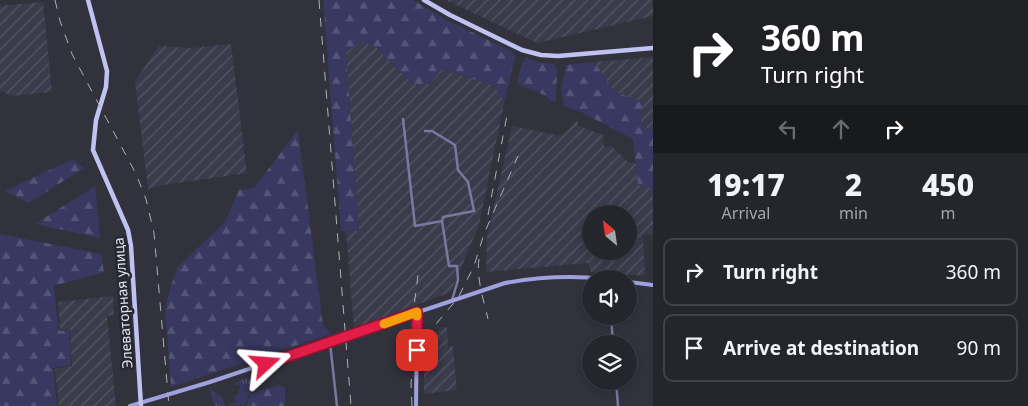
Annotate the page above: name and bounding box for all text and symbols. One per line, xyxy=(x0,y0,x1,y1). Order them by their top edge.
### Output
text: 360 m xyxy=(761,14,864,61)
icon: right xyxy=(678,20,743,85)
text: Turn right xyxy=(761,59,864,89)
icon: left xyxy=(774,115,802,143)
icon: ahead xyxy=(827,115,855,143)
icon: right xyxy=(880,115,908,143)
text: 19:17 xyxy=(707,164,785,205)
text: 2 xyxy=(845,164,862,205)
text: 450 xyxy=(922,164,974,205)
text: Arrival xyxy=(722,202,770,224)
text: min xyxy=(839,202,868,224)
text: m xyxy=(940,202,955,224)
north arrow xyxy=(582,205,638,260)
map controls xyxy=(582,205,637,390)
street label: Элеваторная улица xyxy=(108,237,137,369)
icon: right xyxy=(680,258,708,286)
text: Turn right xyxy=(723,259,818,285)
text: 360 m xyxy=(946,259,1001,285)
button: sound xyxy=(582,270,637,325)
pin xyxy=(396,329,438,371)
icon: arrive xyxy=(680,334,708,362)
button: layers xyxy=(582,335,637,390)
text: Arrive at destination xyxy=(723,335,919,361)
text: 90 m xyxy=(957,335,1001,361)
icon: arrive xyxy=(403,336,431,364)
position arrow xyxy=(239,337,291,389)

